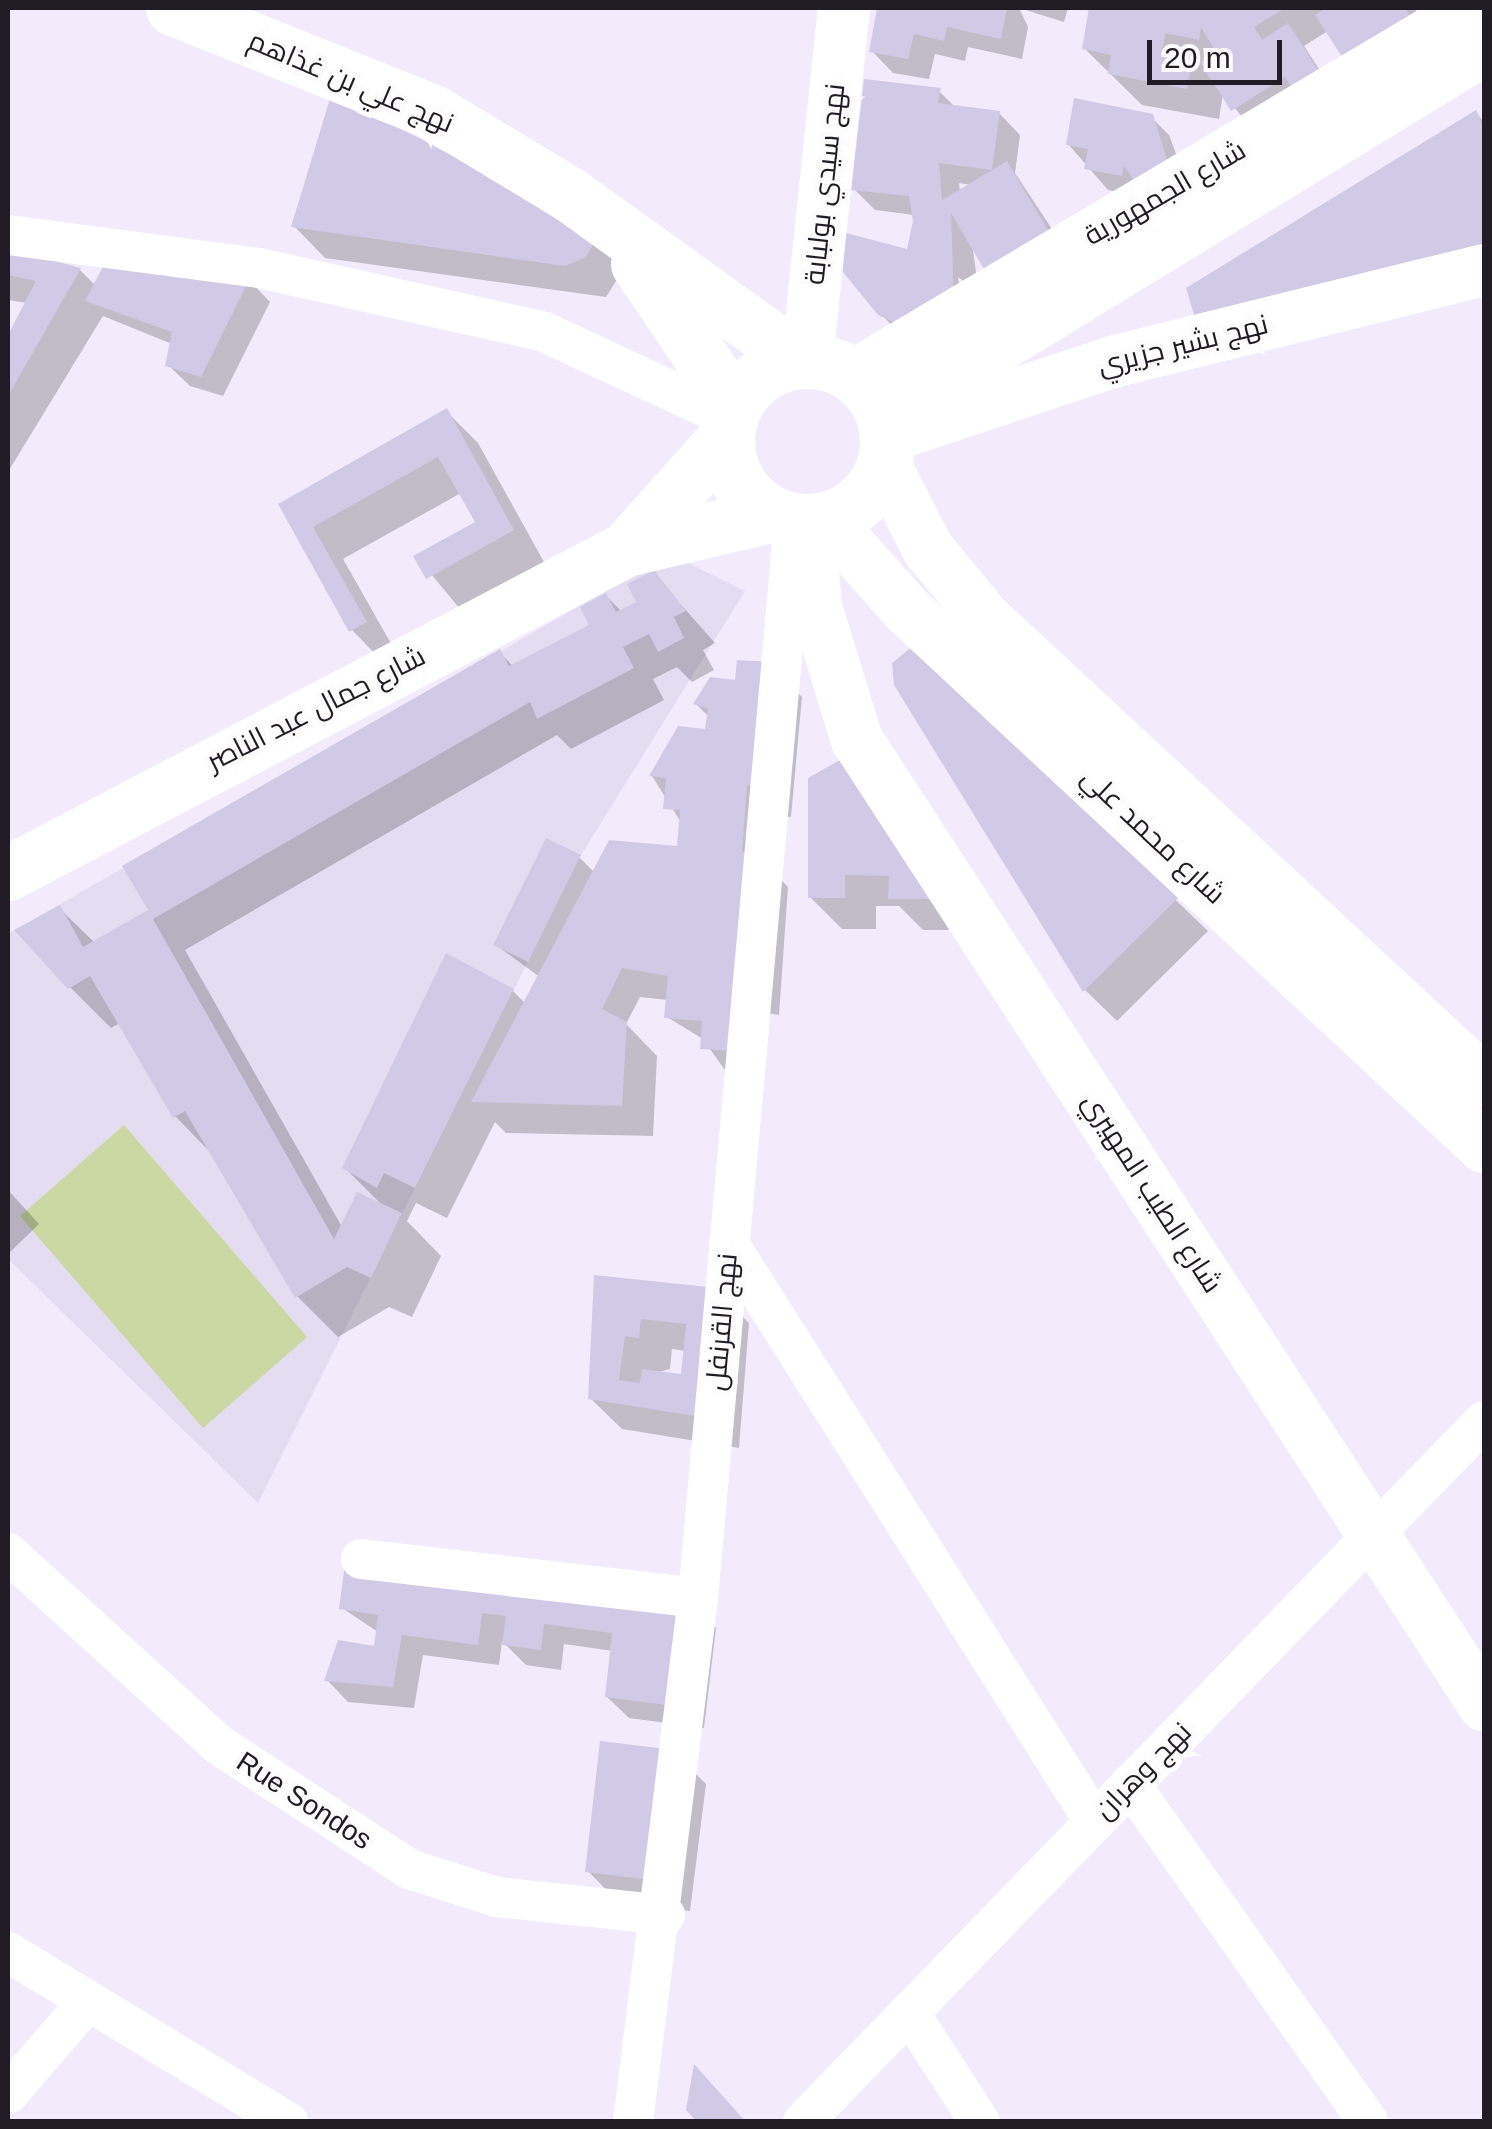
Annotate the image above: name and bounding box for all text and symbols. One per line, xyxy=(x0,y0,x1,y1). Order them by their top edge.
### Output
scale bar xyxy=(1152,20,1287,82)
street label: نهج علي بن غذاهم xyxy=(243,24,459,140)
text: 20 m xyxy=(1164,41,1231,74)
street label: نهج سيدي بولبابة xyxy=(798,82,852,286)
street label: شارع الجمهورية xyxy=(1078,133,1252,253)
street label: نهج بشير جزيري xyxy=(1094,308,1272,382)
street label: شارع جمال عبد الناصر xyxy=(201,639,431,779)
street label: شارع محمد علي xyxy=(1074,761,1232,911)
street label: شارع الطيب المهيري xyxy=(1075,1087,1229,1299)
street label: نهج القرنفل xyxy=(699,1252,745,1392)
street label: نهج وهران xyxy=(1087,1715,1199,1827)
street label: Rue Sondos xyxy=(230,1745,378,1857)

